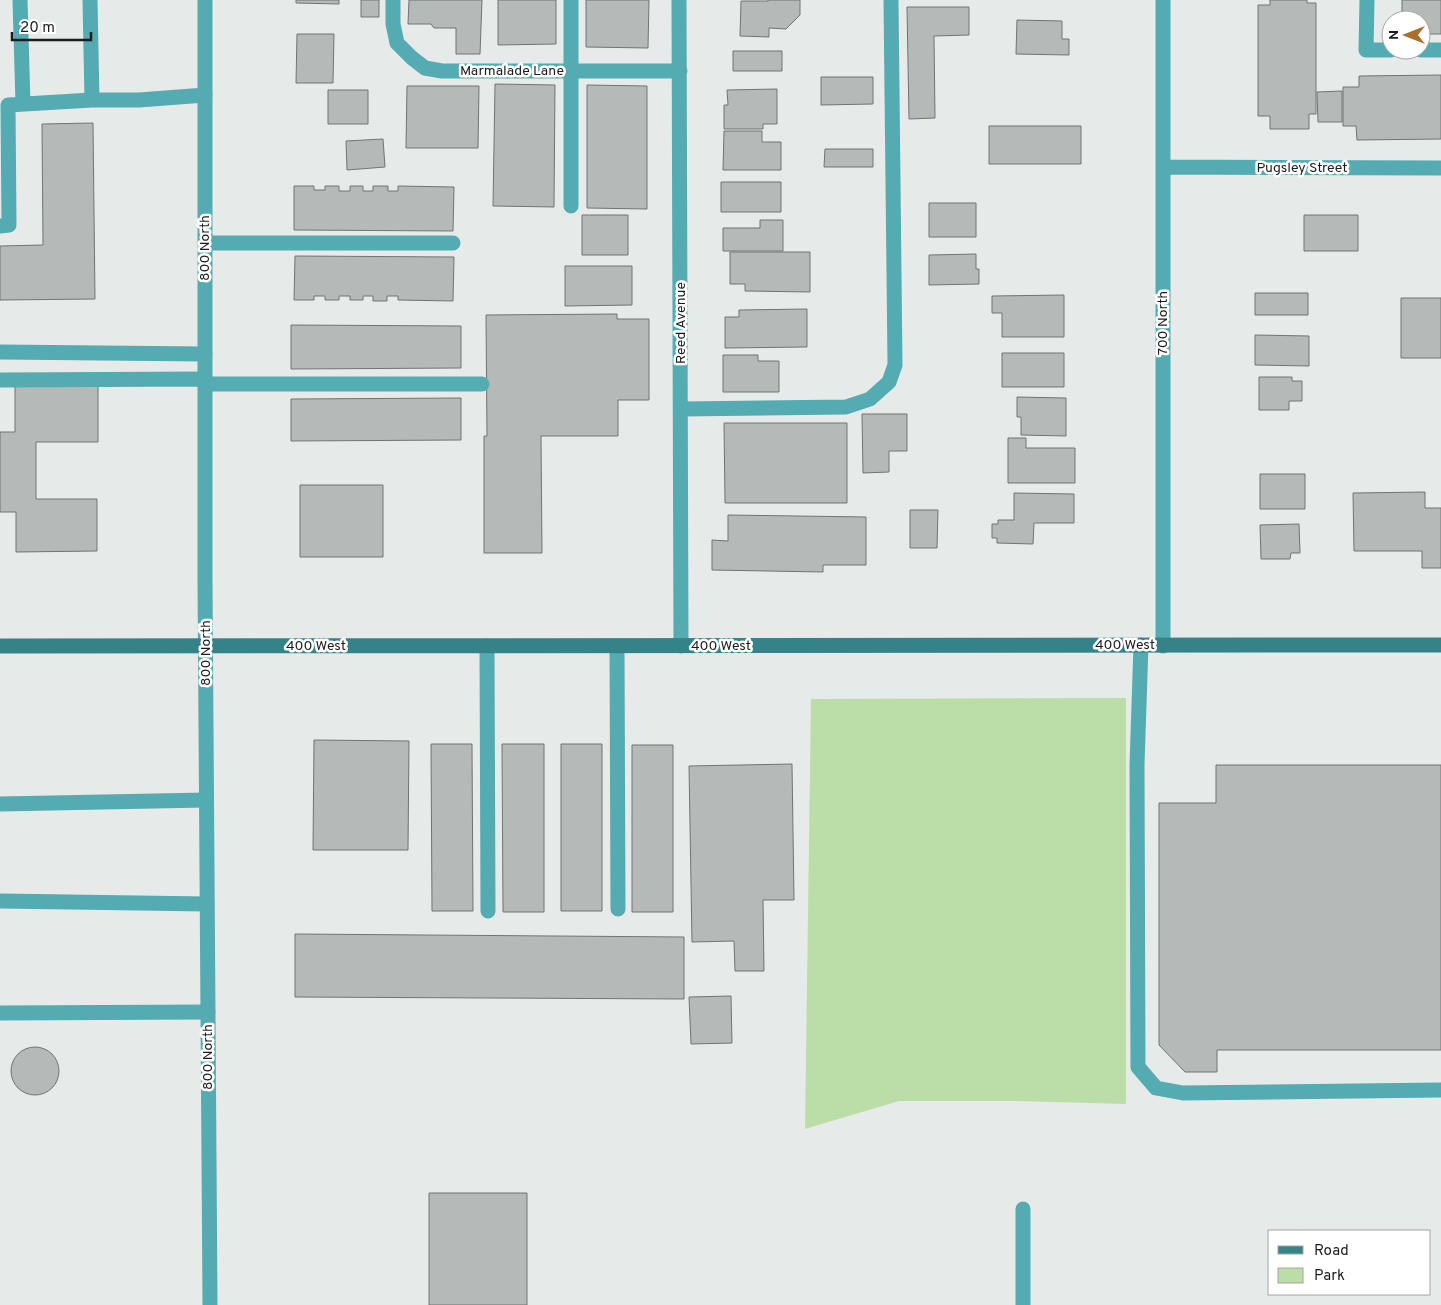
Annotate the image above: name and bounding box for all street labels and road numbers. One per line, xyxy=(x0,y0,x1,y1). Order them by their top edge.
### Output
street label: Marmalade Lane xyxy=(460,63,564,80)
street label: Pugsley Street xyxy=(1256,160,1348,177)
street label: 800 North xyxy=(197,215,214,281)
street label: Reed Avenue xyxy=(673,282,690,364)
street label: 700 North xyxy=(1155,291,1172,355)
street label: 800 North xyxy=(198,620,215,686)
street label: 400 West xyxy=(1095,637,1155,654)
street label: 400 West xyxy=(286,638,346,655)
street label: 400 West xyxy=(691,638,751,655)
street label: 800 North xyxy=(200,1024,217,1090)

